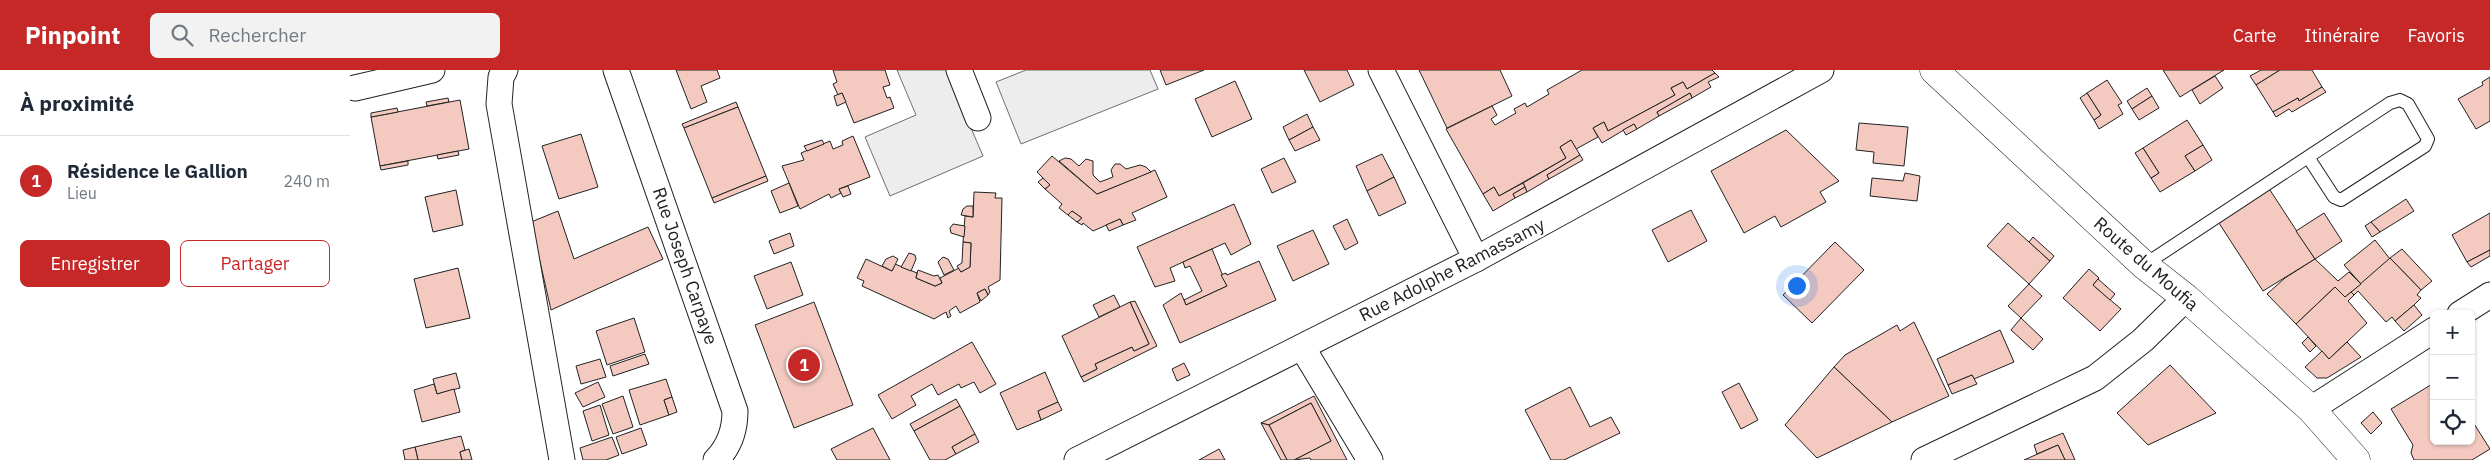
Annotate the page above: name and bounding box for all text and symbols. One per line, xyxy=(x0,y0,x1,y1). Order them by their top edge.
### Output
search box xyxy=(150,13,500,58)
text: Pinpoint xyxy=(25,19,120,51)
icon: search xyxy=(168,21,196,49)
text: Rechercher xyxy=(208,23,306,47)
text: Carte xyxy=(2233,24,2276,47)
text: Itinéraire xyxy=(2304,24,2380,47)
text: Favoris xyxy=(2408,24,2465,47)
text: À proximité xyxy=(20,89,134,117)
text: Résidence le Gallion xyxy=(67,159,248,183)
text: 1 xyxy=(31,171,41,191)
text: 240 m xyxy=(283,171,330,191)
text: Lieu xyxy=(67,183,97,203)
street label: Rue Joseph Carpaye xyxy=(648,184,723,348)
street label: Route du Moufia xyxy=(2089,212,2204,316)
street label: Rue Adolphe Ramassamy xyxy=(1355,213,1549,326)
button: Enregistrer xyxy=(20,240,170,287)
button: Partager xyxy=(180,240,330,287)
your location xyxy=(1784,273,1810,299)
map controls xyxy=(2430,310,2475,445)
button: + xyxy=(2430,310,2475,355)
pin: 1 xyxy=(788,346,820,384)
button: − xyxy=(2430,355,2475,400)
button: locate xyxy=(2430,400,2475,445)

